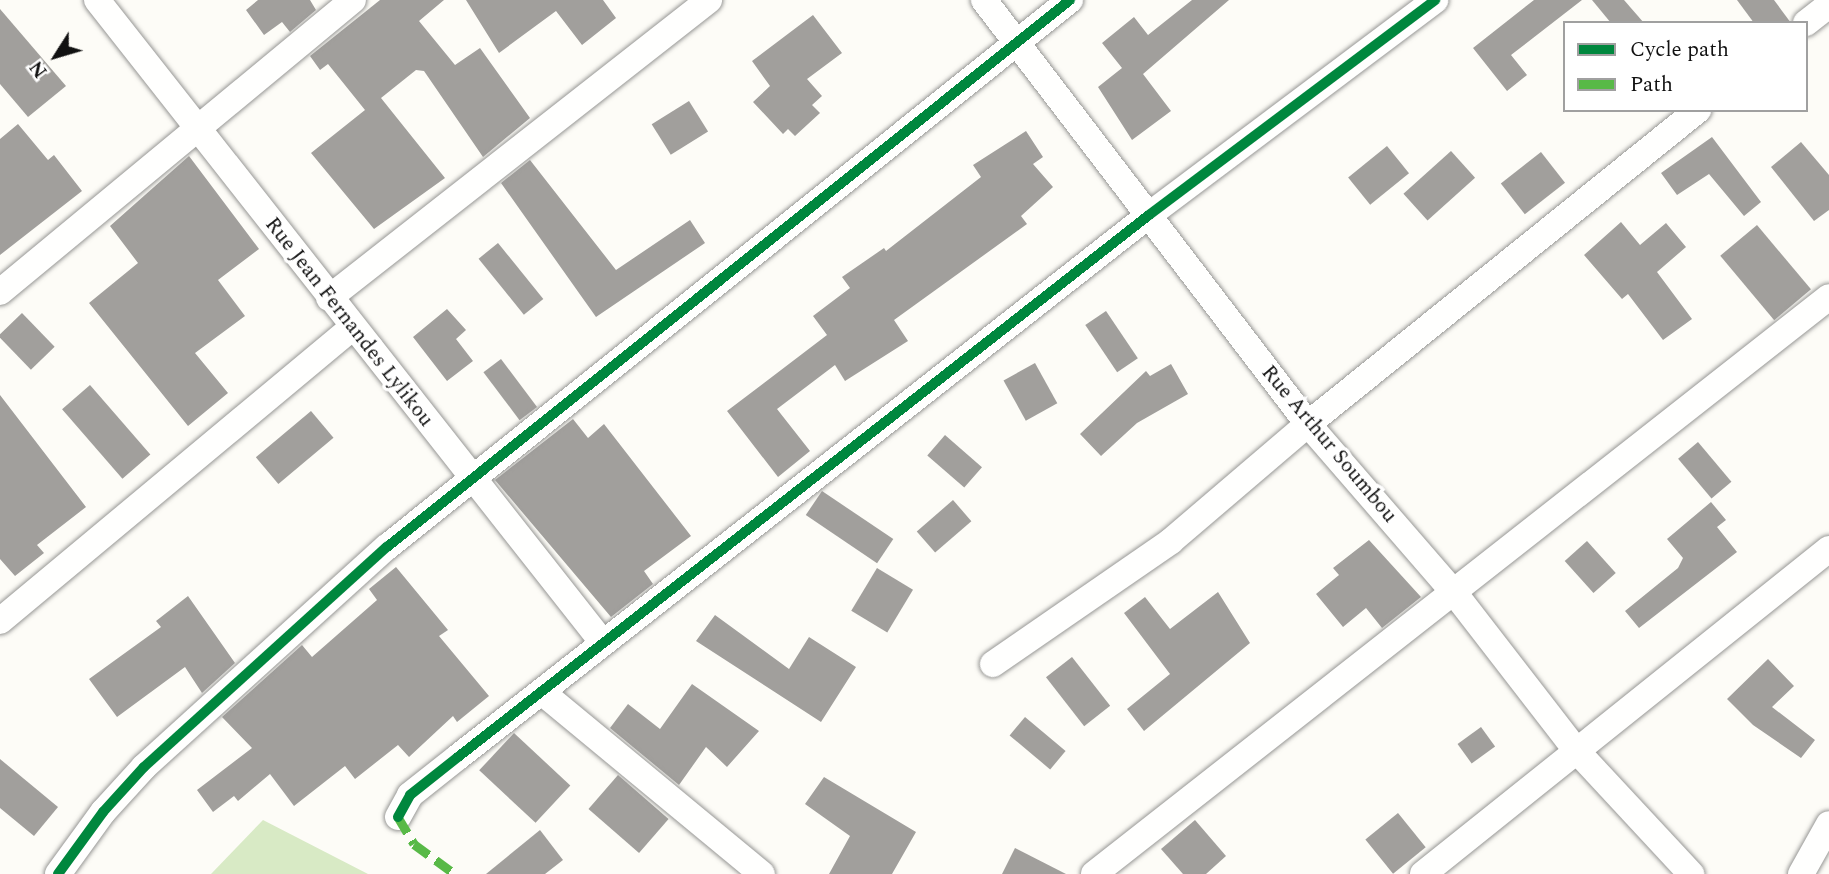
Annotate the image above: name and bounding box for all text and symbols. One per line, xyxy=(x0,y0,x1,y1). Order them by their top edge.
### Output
north arrow xyxy=(21,21,91,91)
legend xyxy=(1563,21,1808,112)
text: Cycle path xyxy=(1630,34,1729,66)
text: N xyxy=(23,54,55,84)
text: Path xyxy=(1630,69,1673,101)
street label: Rue Jean Fernandes Lylikou xyxy=(259,212,439,432)
street label: Rue Arthur Soumbou xyxy=(1256,360,1402,528)

